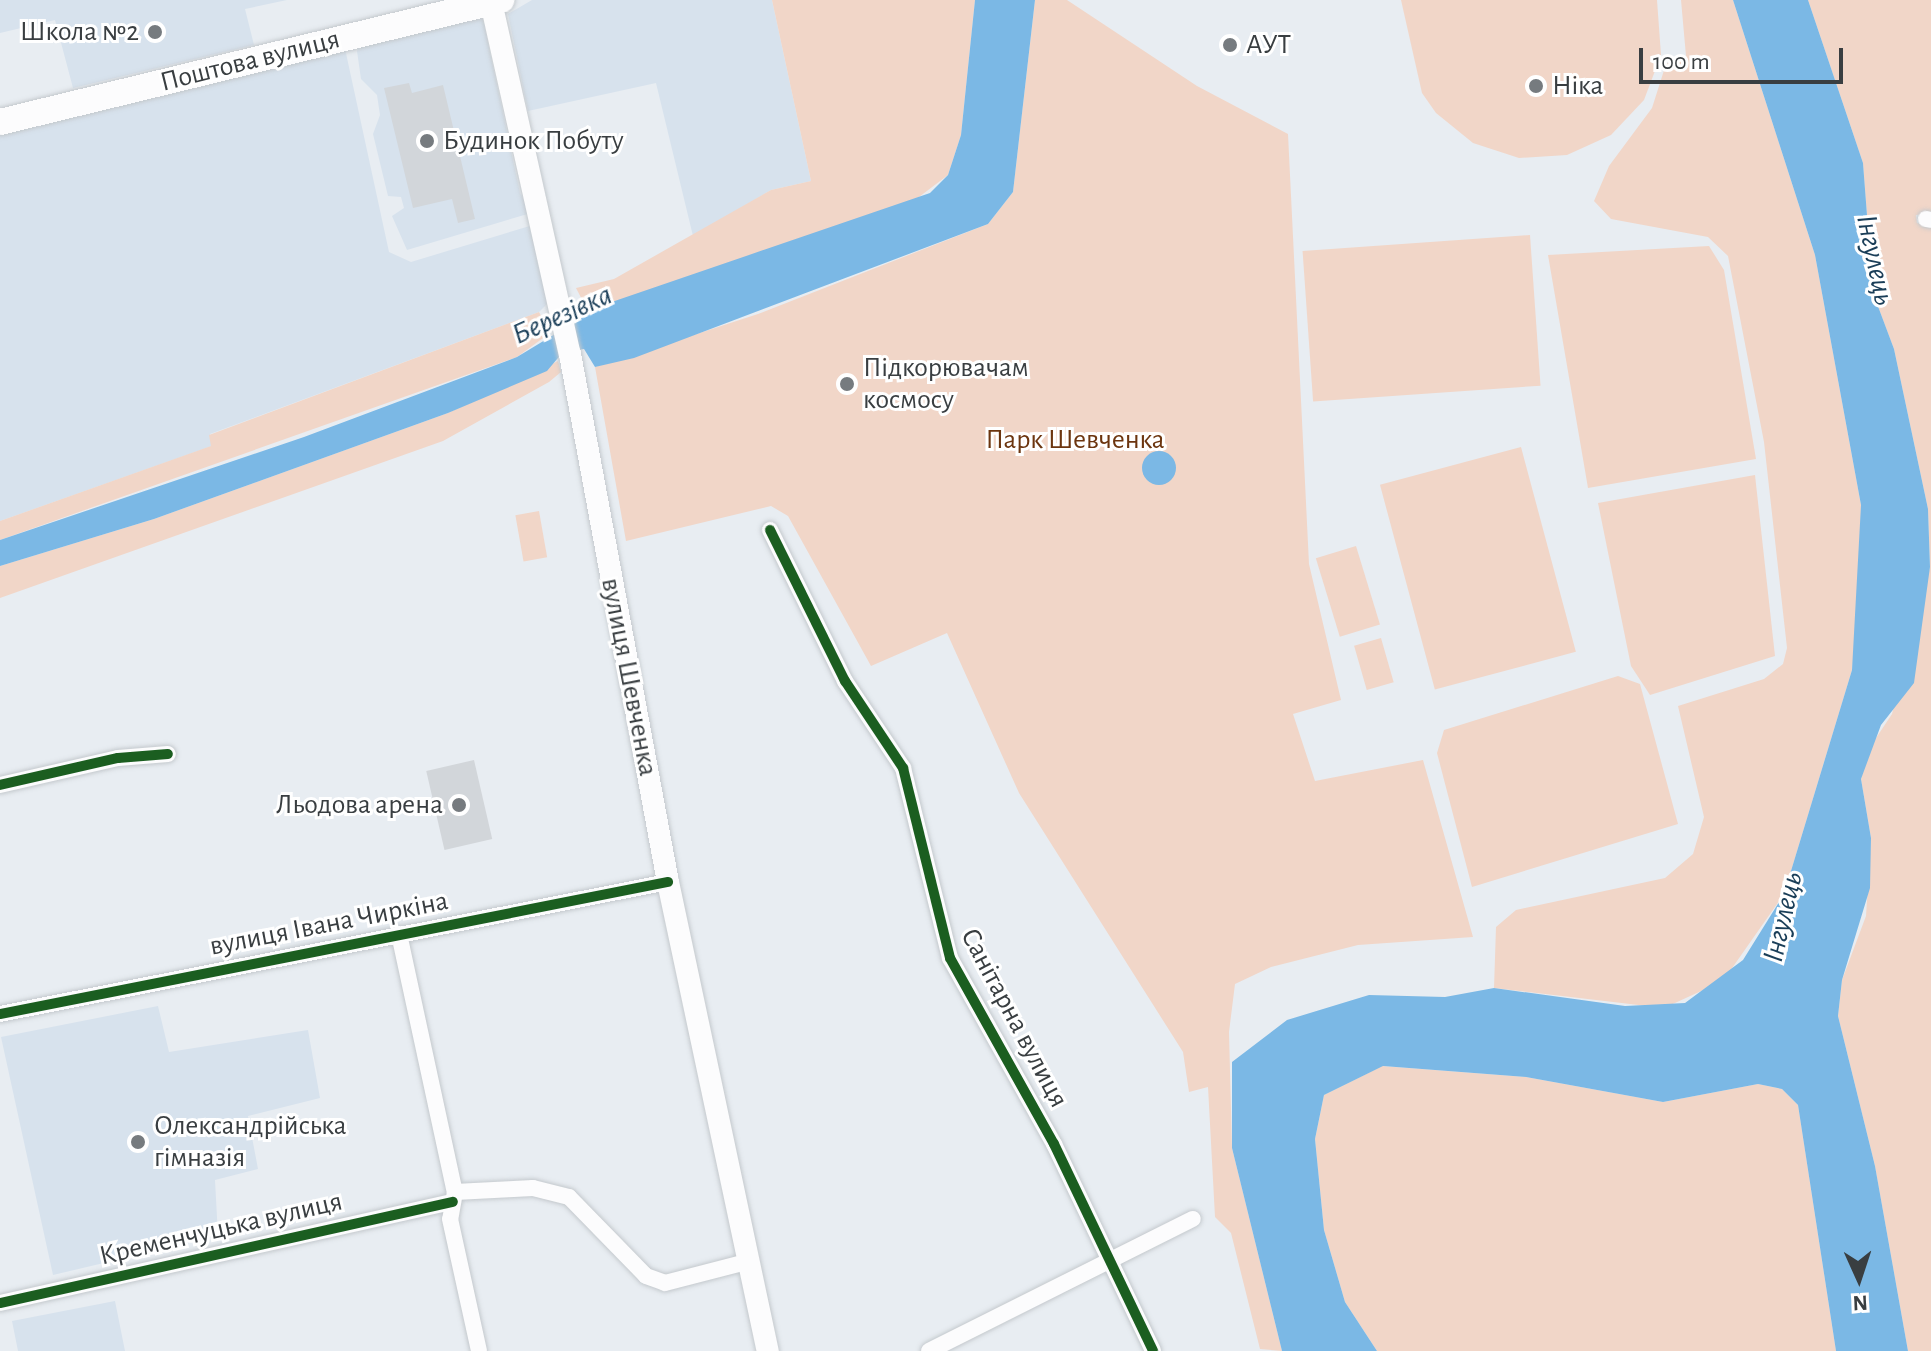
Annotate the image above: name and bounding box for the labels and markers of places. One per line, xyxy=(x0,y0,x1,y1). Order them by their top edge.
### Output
place label: Школа №2 xyxy=(20,15,139,49)
marker: Школа №2 xyxy=(146,23,164,41)
place label: АУТ xyxy=(1246,28,1291,62)
marker: АУТ xyxy=(1221,36,1239,54)
place label: Ніка xyxy=(1552,69,1603,103)
marker: Ніка xyxy=(1527,77,1545,95)
place label: Будинок Побуту xyxy=(443,124,624,158)
marker: Будинок Побуту xyxy=(418,132,436,150)
place label: Підкорювачам космосу xyxy=(863,351,1029,417)
marker: Підкорювачам космосу xyxy=(838,375,856,393)
place label: Льодова арена xyxy=(276,788,443,822)
marker: Льодова арена xyxy=(450,796,468,814)
place label: Олександрійська гімназія xyxy=(154,1109,346,1175)
marker: Олександрійська гімназія xyxy=(129,1133,147,1151)

